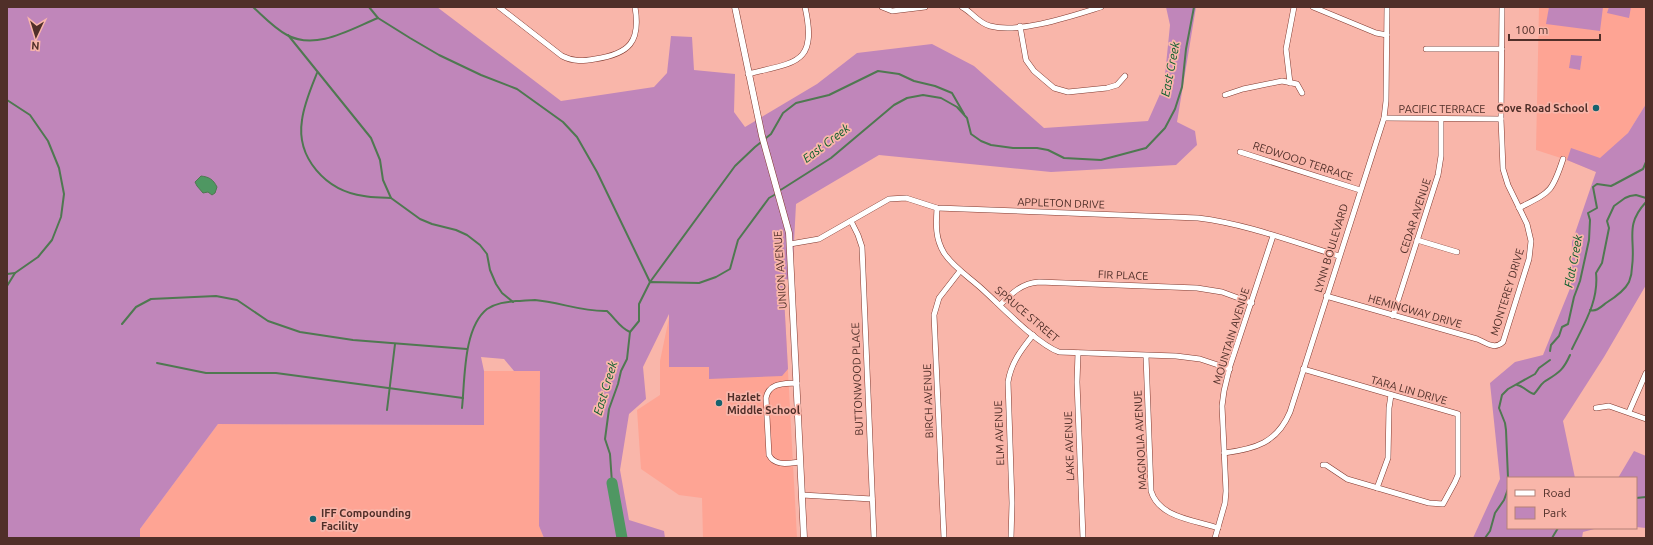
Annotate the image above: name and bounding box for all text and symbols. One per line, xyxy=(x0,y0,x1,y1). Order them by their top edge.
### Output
north arrow xyxy=(16,16,56,56)
scale bar xyxy=(1509,16,1600,42)
text: 100 m xyxy=(1515,23,1548,36)
text: N xyxy=(31,40,40,52)
water label: East Creek xyxy=(1158,40,1182,98)
place label: Cove Road School xyxy=(1496,102,1589,114)
street label: PACIFIC TERRACE xyxy=(1399,103,1485,115)
marker: Cove Road School xyxy=(1591,103,1601,113)
water label: East Creek xyxy=(800,121,853,165)
street label: REDWOOD TERRACE xyxy=(1251,139,1355,183)
street label: CEDAR AVENUE xyxy=(1397,177,1433,255)
street label: APPLETON DRIVE xyxy=(1017,195,1105,211)
street label: LYNN BOULEVARD xyxy=(1312,202,1350,294)
street label: UNION AVENUE xyxy=(771,230,789,310)
water label: Flat Creek xyxy=(1561,233,1585,289)
street label: MONTEREY DRIVE xyxy=(1488,247,1526,337)
street label: FIR PLACE xyxy=(1098,268,1148,282)
street label: SPRUCE STREET xyxy=(993,284,1061,344)
street label: MOUNTAIN AVENUE xyxy=(1211,286,1251,386)
street label: HEMINGWAY DRIVE xyxy=(1367,292,1463,330)
street label: BUTTONWOOD PLACE xyxy=(849,322,865,436)
water label: East Creek xyxy=(591,359,620,417)
street label: BIRCH AVENUE xyxy=(921,363,935,439)
street label: TARA LIN DRIVE xyxy=(1369,373,1449,407)
street label: MAGNOLIA AVENUE xyxy=(1131,390,1149,490)
place label: Hazlet Middle School xyxy=(727,391,801,416)
marker: Hazlet Middle School xyxy=(714,398,724,408)
street label: ELM AVENUE xyxy=(992,400,1006,466)
street label: LAKE AVENUE xyxy=(1062,411,1076,481)
legend xyxy=(1507,477,1637,529)
text: Road xyxy=(1543,486,1571,499)
text: Park xyxy=(1543,506,1567,519)
place label: IFF Compounding Facility xyxy=(321,507,411,532)
marker: IFF Compounding Facility xyxy=(308,514,318,524)

